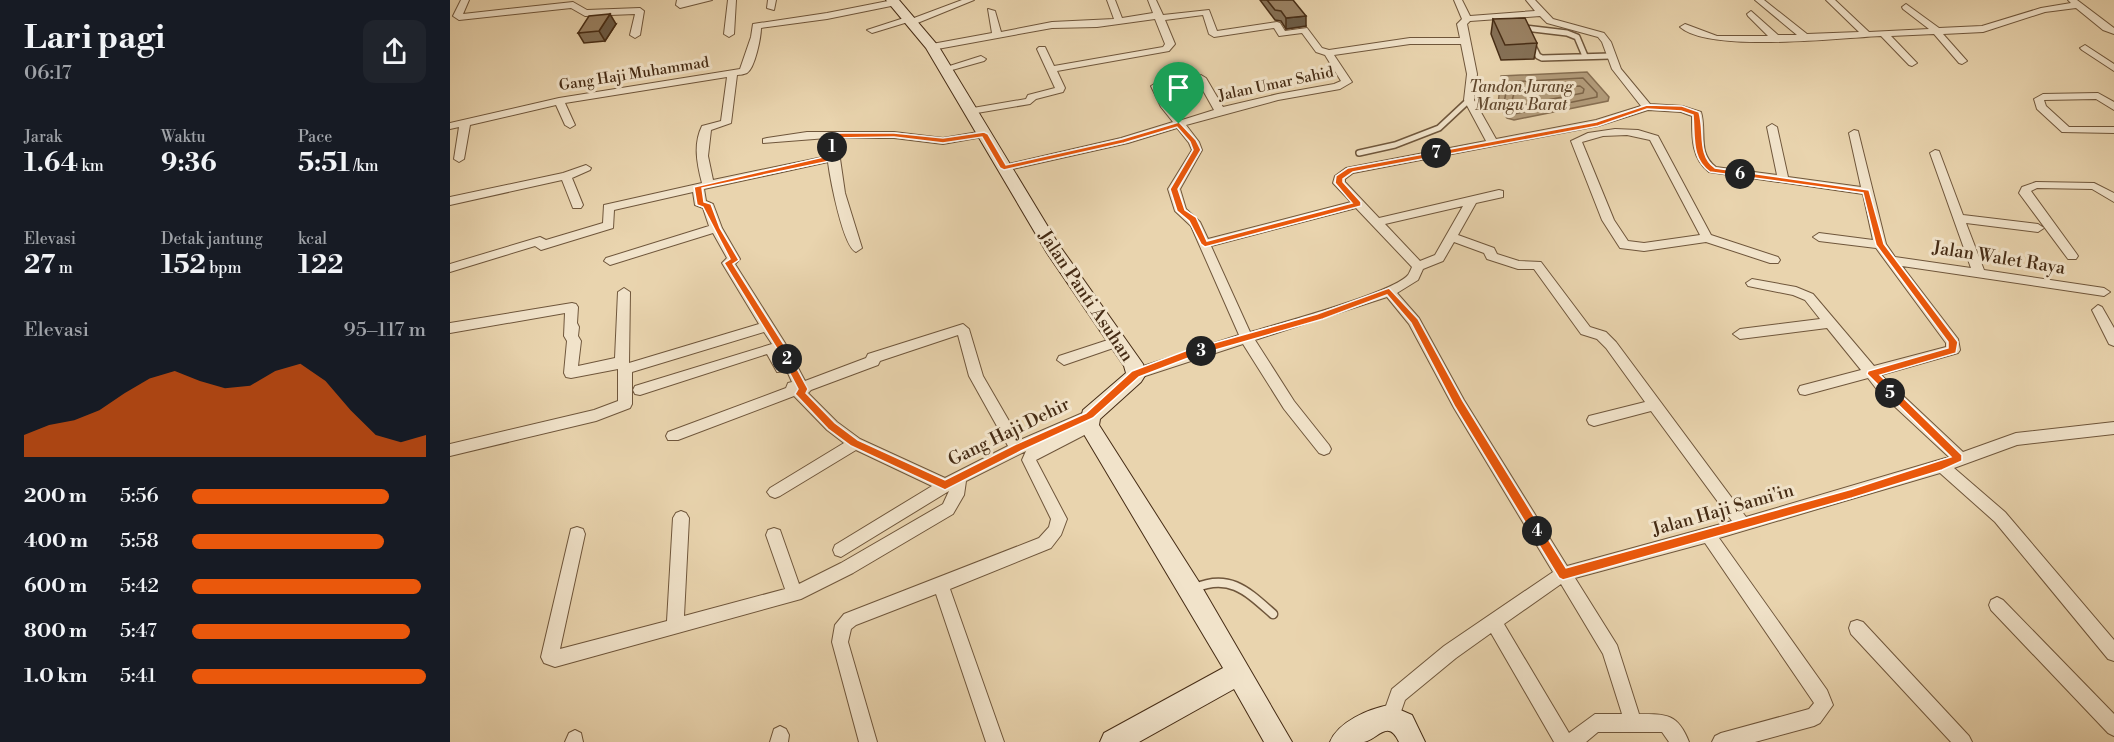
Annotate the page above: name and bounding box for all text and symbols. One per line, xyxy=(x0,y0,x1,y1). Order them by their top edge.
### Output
text: Lari pagi xyxy=(24,18,165,59)
button: share xyxy=(363,20,426,83)
street label: Gang Haji Muhammad xyxy=(558,53,711,95)
text: 06:17 xyxy=(24,61,72,86)
pin xyxy=(1153,62,1204,124)
street label: Jalan Umar Sahid xyxy=(1216,62,1336,106)
icon: arrive xyxy=(1162,71,1195,104)
water label: Tandon Jurang Mangu Barat xyxy=(1469,77,1574,115)
text: Jarak xyxy=(24,127,62,147)
text: Waktu xyxy=(161,127,206,147)
text: Pace xyxy=(298,127,332,147)
pin: 1 xyxy=(817,132,847,162)
text: 1 xyxy=(828,137,836,157)
pin: 7 xyxy=(1421,138,1451,168)
text: 7 xyxy=(1431,143,1441,163)
text: 1.64 xyxy=(24,147,78,179)
text: 9:36 xyxy=(161,147,217,179)
text: 5:51 xyxy=(298,147,350,179)
text: km xyxy=(78,156,104,176)
text: /km xyxy=(350,156,379,176)
pin: 6 xyxy=(1725,159,1755,189)
text: 6 xyxy=(1735,164,1745,184)
street label: Jalan Panti Asuhan xyxy=(1033,225,1139,366)
text: Elevasi xyxy=(24,229,76,249)
text: Detak jantung xyxy=(161,229,263,249)
text: kcal xyxy=(298,229,327,249)
street label: Jalan Walet Raya xyxy=(1930,236,2068,280)
text: 27 xyxy=(24,249,55,281)
text: 152 xyxy=(161,249,206,281)
text: 122 xyxy=(298,249,344,281)
text: m xyxy=(55,258,73,278)
text: bpm xyxy=(206,258,242,278)
text: Elevasi xyxy=(24,318,89,343)
text: 95–117 m xyxy=(344,318,426,343)
pin: 3 xyxy=(1186,336,1216,366)
text: 3 xyxy=(1196,341,1206,361)
pin: 2 xyxy=(772,344,802,374)
text: 2 xyxy=(782,349,792,369)
pin: 5 xyxy=(1875,378,1905,408)
text: 5 xyxy=(1885,383,1895,403)
street label: Gang Haji Dehir xyxy=(944,392,1074,471)
street label: Jalan Haji Sami'in xyxy=(1648,479,1797,542)
text: 200 m xyxy=(24,484,87,509)
text: 5:56 xyxy=(120,484,159,509)
pin: 4 xyxy=(1522,516,1552,546)
text: 4 xyxy=(1532,521,1542,541)
text: 400 m xyxy=(24,529,88,554)
text: 5:58 xyxy=(120,529,159,554)
text: 600 m xyxy=(24,574,87,599)
text: 5:42 xyxy=(120,574,159,599)
text: 800 m xyxy=(24,619,87,644)
text: 5:47 xyxy=(120,619,157,644)
text: 1.0 km xyxy=(24,664,88,689)
text: 5:41 xyxy=(120,664,156,689)

